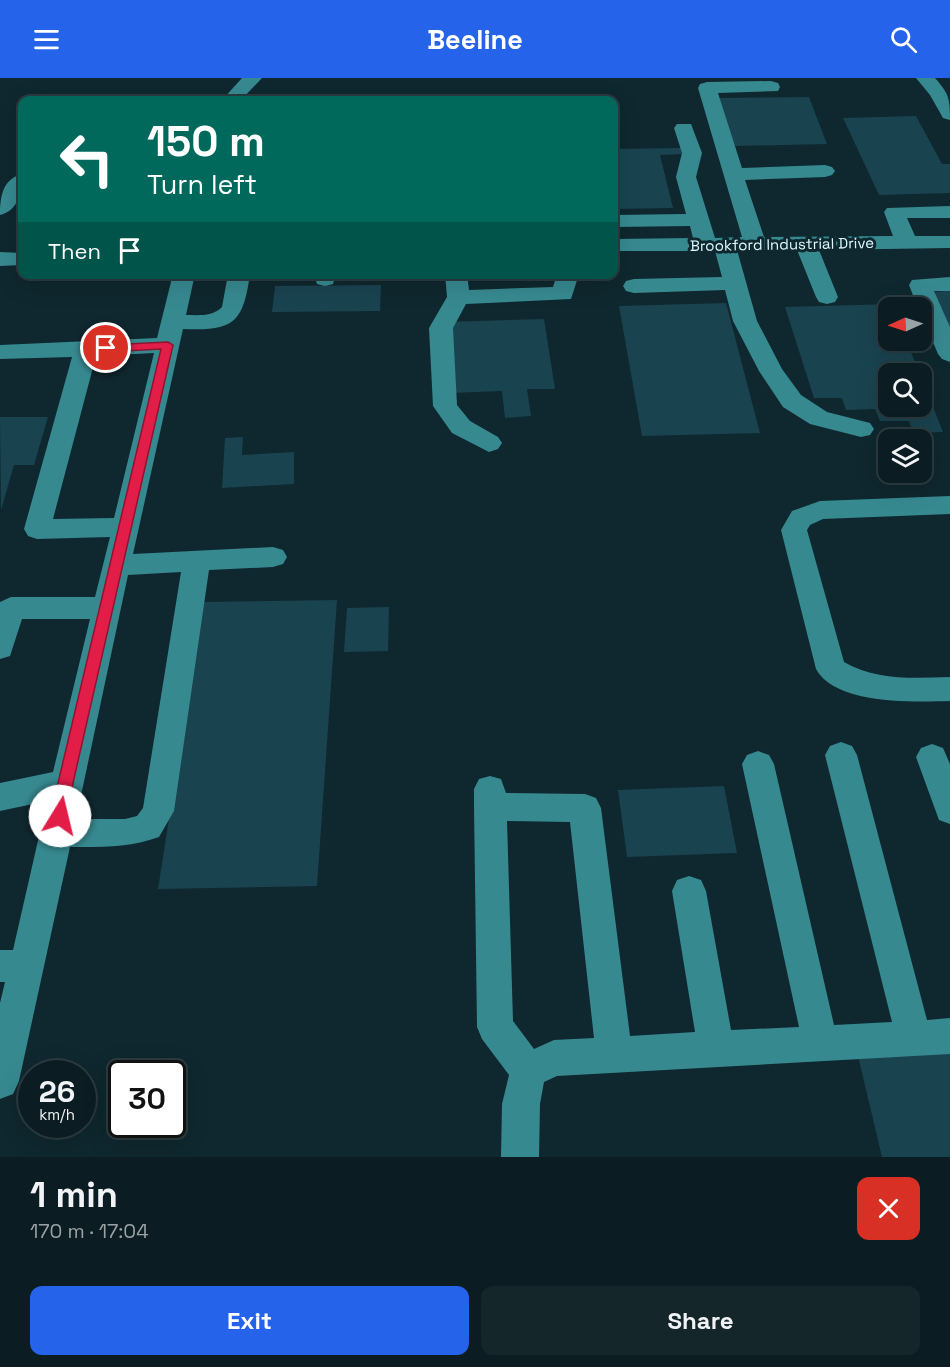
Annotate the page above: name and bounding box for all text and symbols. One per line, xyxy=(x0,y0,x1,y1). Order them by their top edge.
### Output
text: Beeline xyxy=(427,22,523,57)
icon: menu xyxy=(30,23,63,56)
icon: search xyxy=(887,23,920,56)
text: 150 m xyxy=(147,115,265,168)
icon: left xyxy=(48,120,126,198)
text: Turn left xyxy=(147,167,257,202)
street label: Brookford Industrial Drive xyxy=(690,233,874,255)
icon: arrive xyxy=(113,234,146,267)
text: Then xyxy=(48,237,101,265)
north arrow xyxy=(878,297,932,351)
map controls xyxy=(878,297,932,483)
pin xyxy=(80,322,131,373)
icon: arrive xyxy=(89,331,122,364)
button: search xyxy=(878,363,932,417)
button: layers xyxy=(878,429,932,483)
position arrow xyxy=(28,784,92,848)
speed limit sign: 30 xyxy=(108,1060,186,1138)
text: 26 xyxy=(39,1072,75,1111)
text: km/h xyxy=(39,1105,75,1124)
text: 1 min xyxy=(30,1172,118,1218)
button: close xyxy=(857,1177,920,1240)
text: 170 m · 17:04 xyxy=(30,1218,149,1244)
button: Exit xyxy=(30,1286,469,1355)
button: Share xyxy=(481,1286,920,1355)

